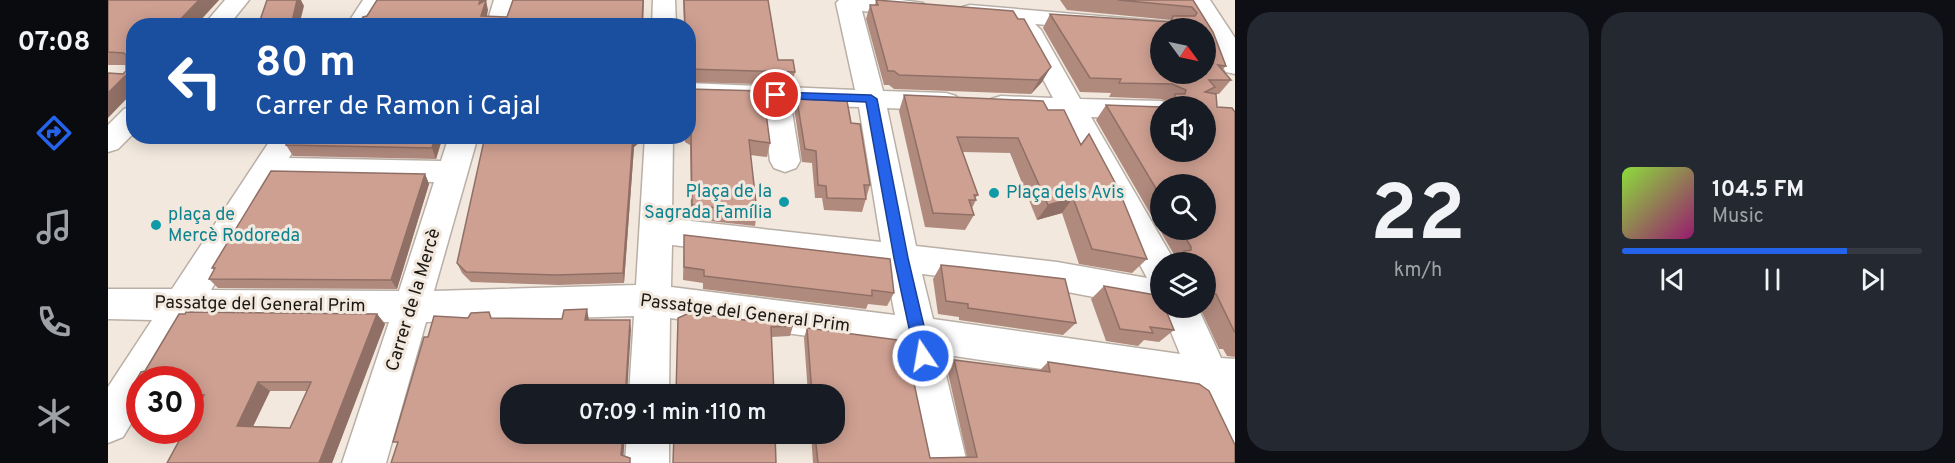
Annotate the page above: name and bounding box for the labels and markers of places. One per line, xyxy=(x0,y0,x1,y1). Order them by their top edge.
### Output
pin xyxy=(750,69,801,120)
place label: Plaça de la Sagrada Família xyxy=(644,181,772,225)
place label: Plaça dels Avis xyxy=(1006,182,1124,205)
marker: Plaça dels Avis xyxy=(987,186,1001,200)
marker: Plaça de la Sagrada Família xyxy=(777,195,791,209)
place label: plaça de Mercè Rodoreda xyxy=(168,204,300,248)
marker: plaça de Mercè Rodoreda xyxy=(149,218,163,232)

